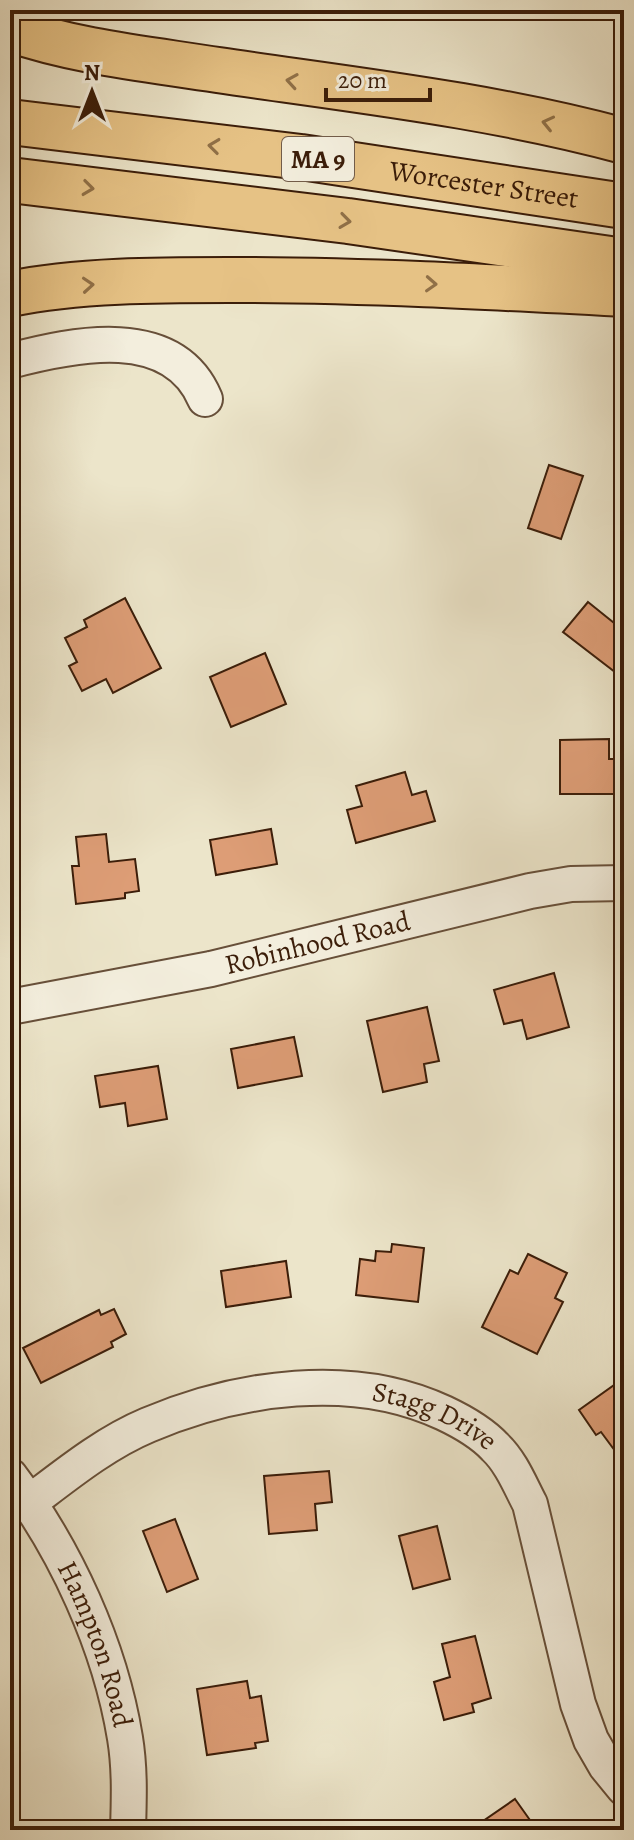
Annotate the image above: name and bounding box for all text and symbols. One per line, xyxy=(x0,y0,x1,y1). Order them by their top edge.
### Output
north arrow xyxy=(52,52,132,132)
scale bar xyxy=(326,52,430,102)
text: N xyxy=(84,58,100,88)
text: 20 m xyxy=(338,64,387,96)
one-way arrow xyxy=(285,73,299,90)
one-way arrow xyxy=(542,115,556,132)
road number: MA 9 xyxy=(282,137,354,181)
one-way arrow xyxy=(207,138,221,155)
street label: Worcester Street xyxy=(386,152,581,218)
one-way arrow xyxy=(81,180,94,197)
one-way arrow xyxy=(339,212,352,229)
one-way arrow xyxy=(425,275,438,292)
one-way arrow xyxy=(81,277,94,294)
street label: Robinhood Road xyxy=(221,902,415,984)
street label: Stagg Drive xyxy=(369,1373,506,1459)
street label: Hampton Road xyxy=(48,1554,142,1731)

